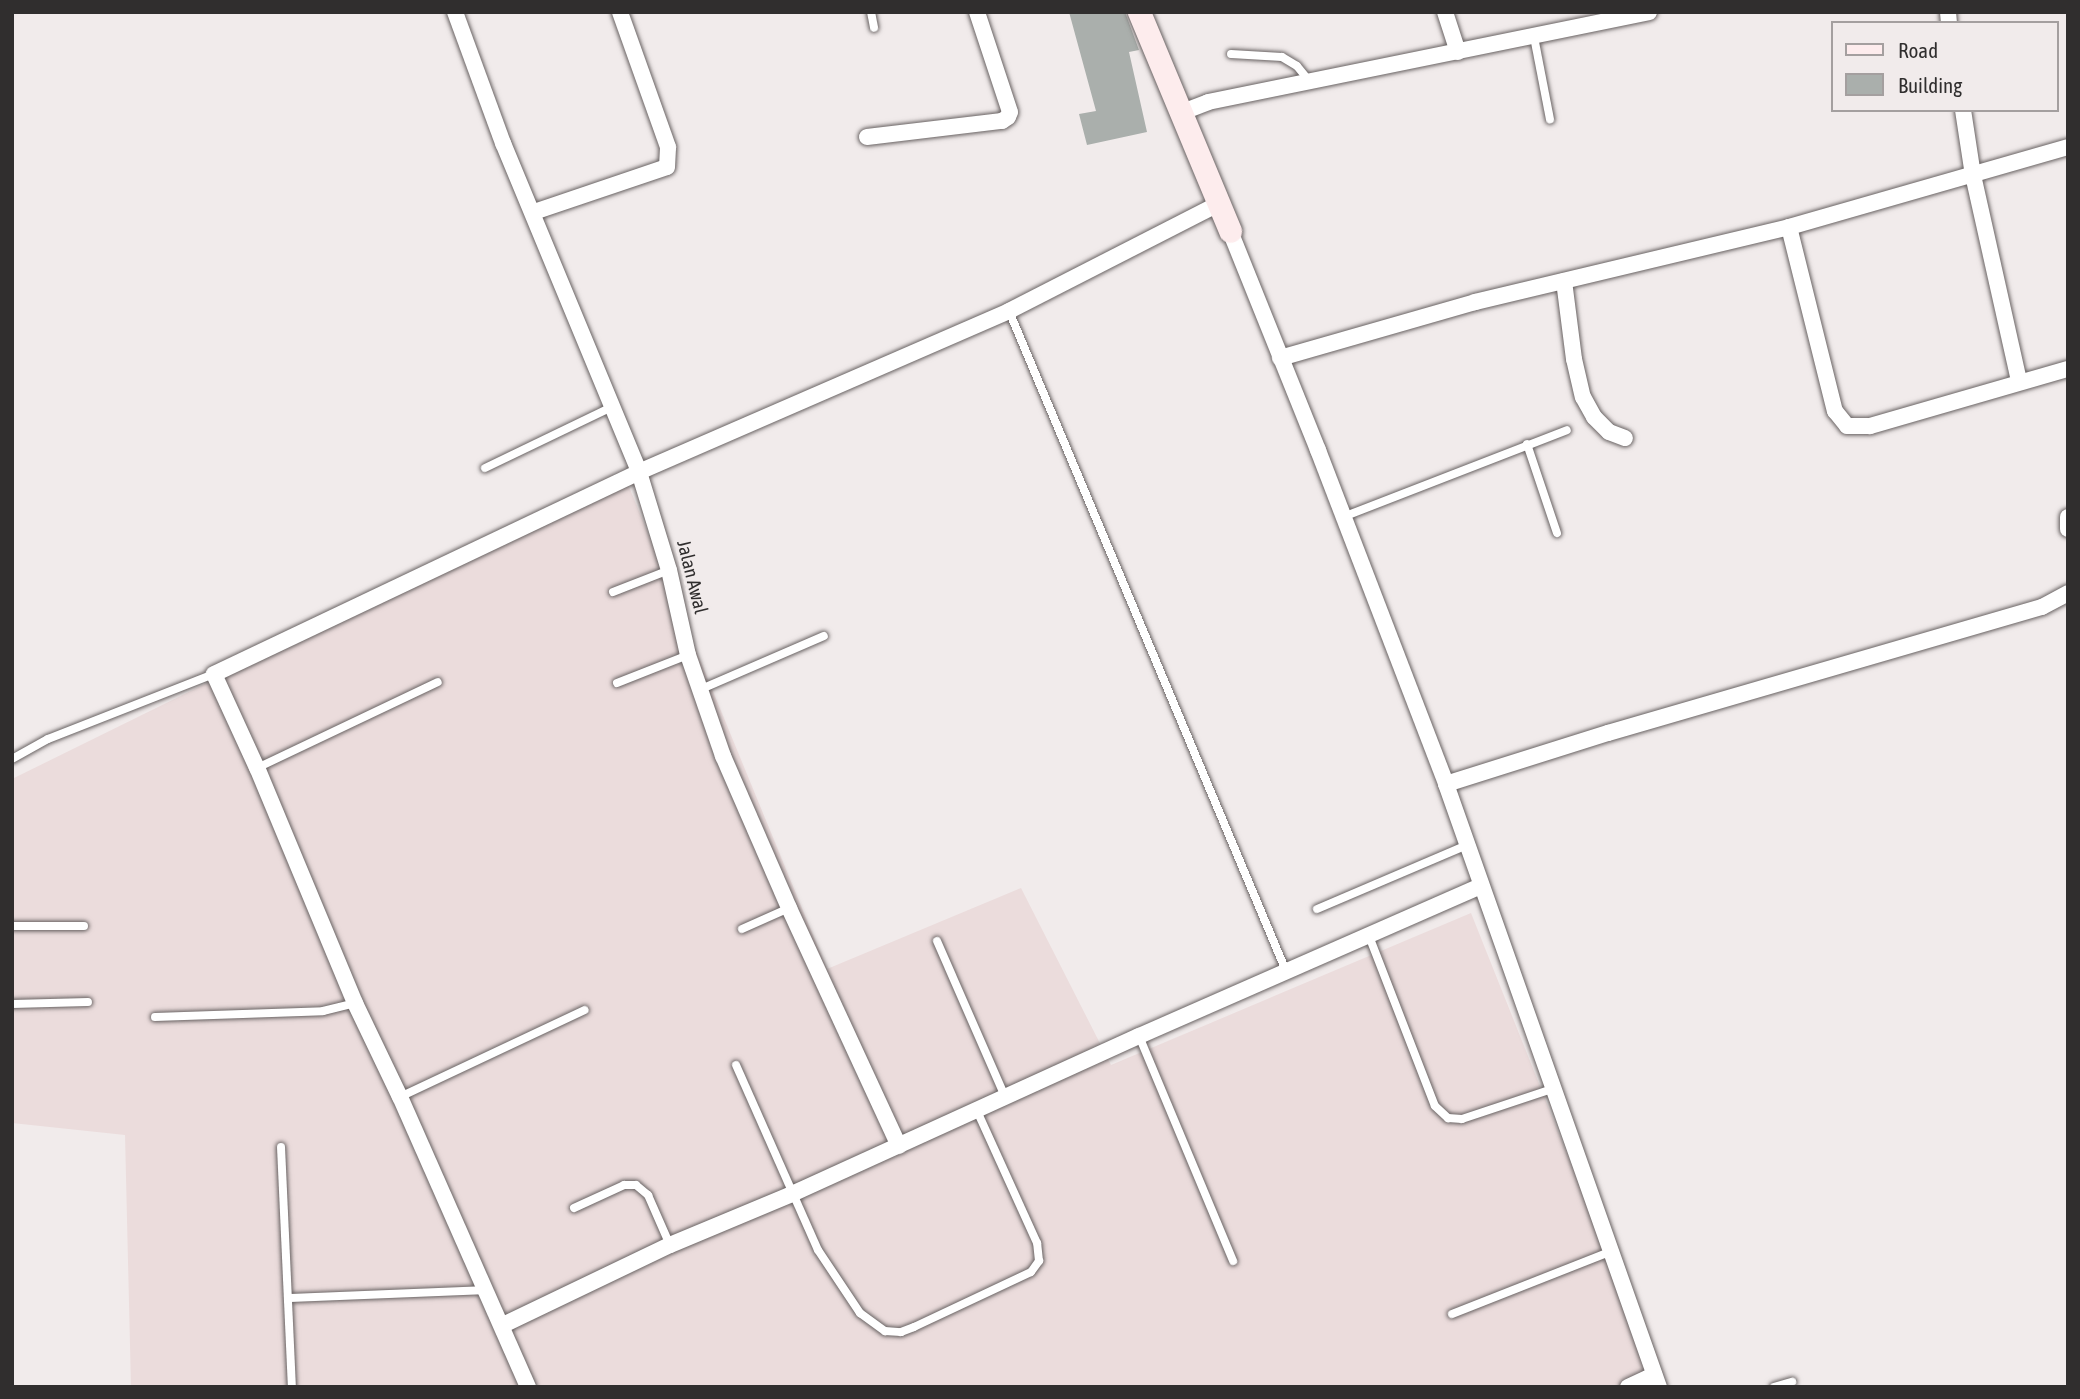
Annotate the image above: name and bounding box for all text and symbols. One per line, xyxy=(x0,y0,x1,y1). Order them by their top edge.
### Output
legend xyxy=(1832,21,2059,112)
text: Road xyxy=(1898,38,1938,62)
text: Building xyxy=(1898,73,1962,97)
street label: Jalan Awal xyxy=(672,538,712,616)

